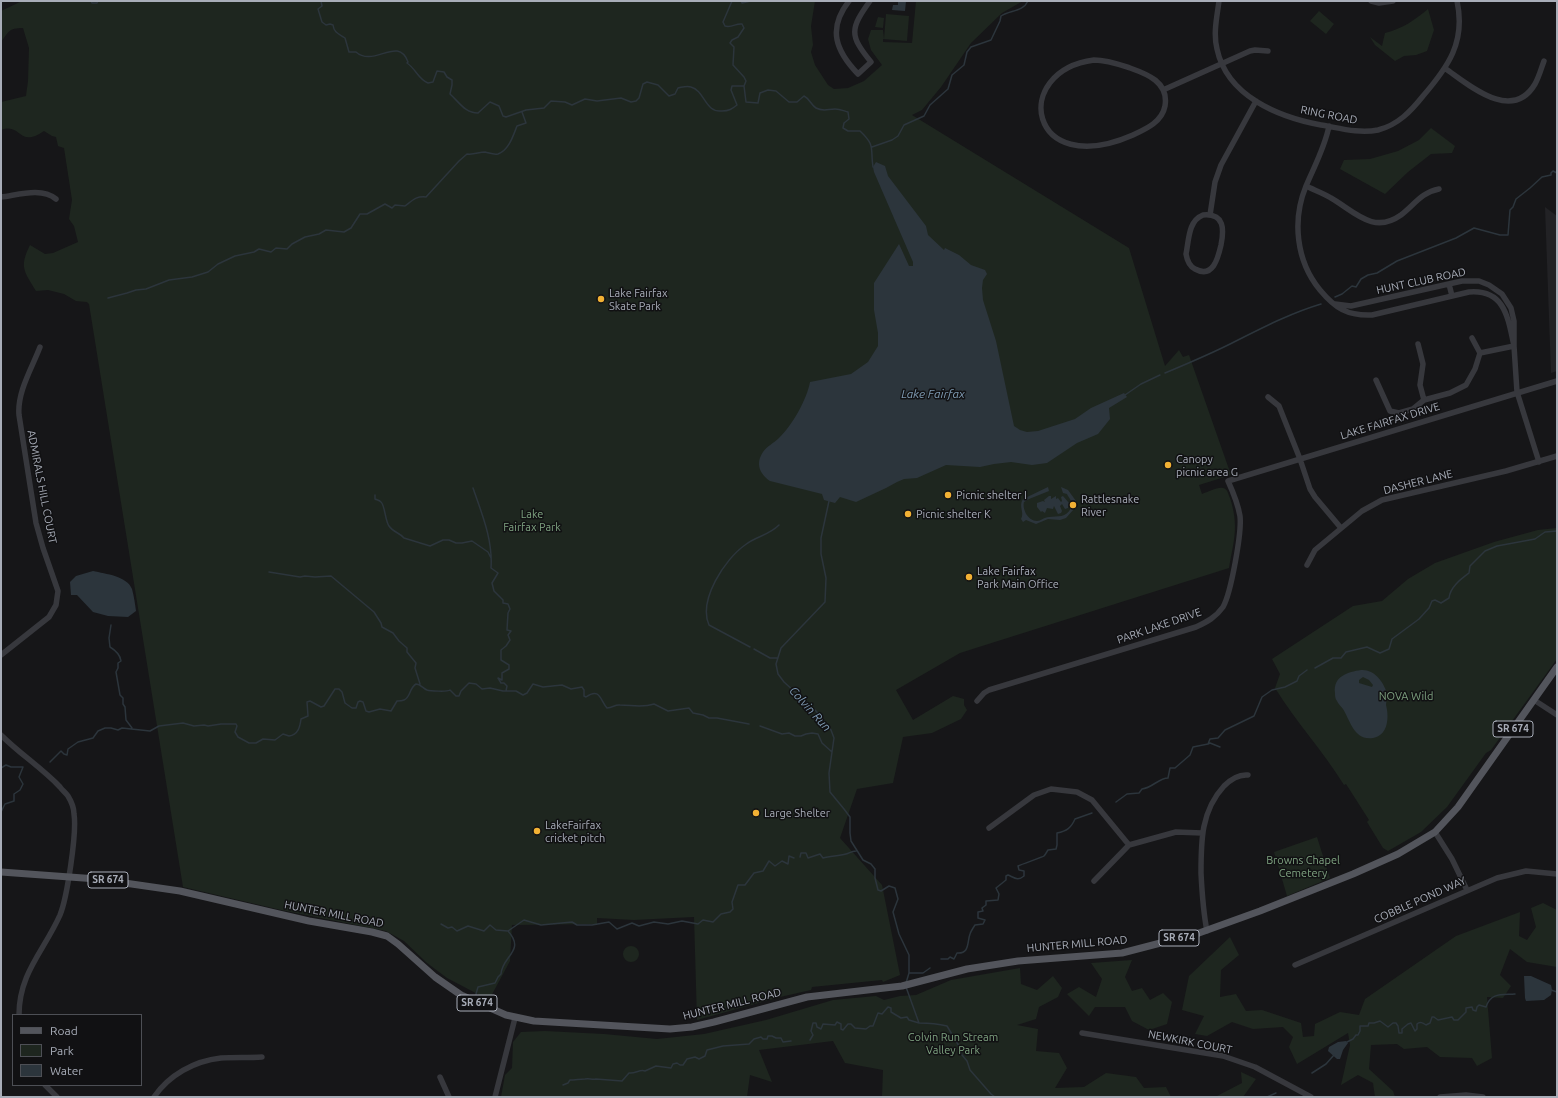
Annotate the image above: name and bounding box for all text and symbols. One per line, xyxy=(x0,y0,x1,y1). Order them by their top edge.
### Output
street label: RING ROAD xyxy=(1300,103,1358,127)
street label: HUNT CLUB ROAD xyxy=(1375,265,1467,297)
place label: Lake Fairfax Skate Park xyxy=(609,286,667,312)
marker: Lake Fairfax Skate Park xyxy=(596,294,606,304)
water label: Lake Fairfax xyxy=(901,387,965,401)
street label: LAKE FAIRFAX DRIVE xyxy=(1339,400,1441,442)
street label: ADMIRALS HILL COURT xyxy=(25,429,59,545)
place label: Canopy picnic area G xyxy=(1176,452,1238,478)
marker: Canopy picnic area G xyxy=(1163,460,1173,470)
street label: DASHER LANE xyxy=(1382,467,1454,497)
place label: Picnic shelter I xyxy=(956,488,1027,502)
marker: Picnic shelter I xyxy=(943,490,953,500)
place label: Rattlesnake River xyxy=(1081,492,1139,518)
marker: Rattlesnake River xyxy=(1068,500,1078,510)
park label: Lake Fairfax Park xyxy=(503,507,561,533)
place label: Picnic shelter K xyxy=(916,507,991,521)
marker: Picnic shelter K xyxy=(903,509,913,519)
place label: Lake Fairfax Park Main Office xyxy=(977,564,1059,590)
marker: Lake Fairfax Park Main Office xyxy=(964,572,974,582)
street label: PARK LAKE DRIVE xyxy=(1115,605,1203,647)
water label: Colvin Run xyxy=(786,684,834,734)
park label: NOVA Wild xyxy=(1379,689,1433,703)
road number: SR 674 xyxy=(1493,721,1533,737)
place label: Large Shelter xyxy=(764,806,830,820)
marker: Large Shelter xyxy=(751,808,761,818)
place label: LakeFairfax cricket pitch xyxy=(545,818,605,844)
marker: LakeFairfax cricket pitch xyxy=(532,826,542,836)
park label: Browns Chapel Cemetery xyxy=(1266,853,1340,879)
road number: SR 674 xyxy=(88,872,128,888)
street label: COBBLE POND WAY xyxy=(1372,874,1468,926)
street label: HUNTER MILL ROAD xyxy=(283,898,385,930)
road number: SR 674 xyxy=(1159,930,1199,946)
street label: HUNTER MILL ROAD xyxy=(1026,933,1128,955)
street label: HUNTER MILL ROAD xyxy=(681,985,783,1023)
road number: SR 674 xyxy=(457,995,497,1011)
legend xyxy=(12,1014,142,1086)
text: Road xyxy=(50,1024,78,1037)
street label: NEWKIRK COURT xyxy=(1147,1027,1233,1057)
park label: Colvin Run Stream Valley Park xyxy=(908,1030,998,1056)
text: Park xyxy=(50,1044,74,1057)
text: Water xyxy=(50,1064,83,1077)

